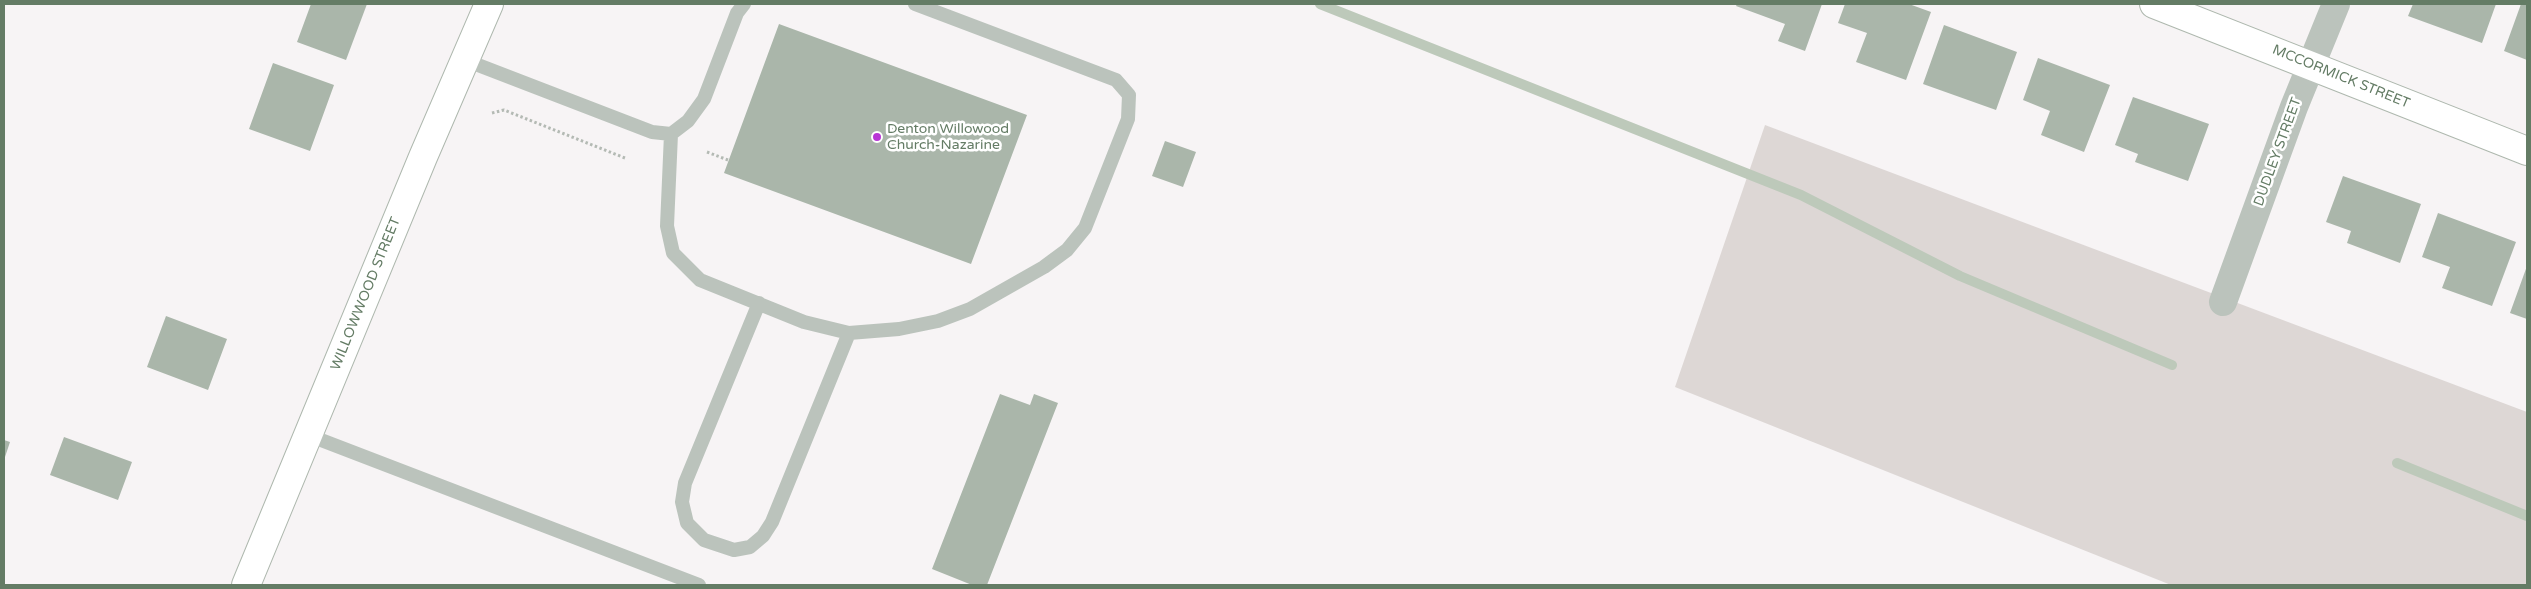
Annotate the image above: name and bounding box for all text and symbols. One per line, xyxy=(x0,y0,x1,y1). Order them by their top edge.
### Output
street label: MCCORMICK STREET xyxy=(2270,42,2412,112)
street label: DUDLEY STREET xyxy=(2251,95,2305,209)
place label: Denton Willowood Church-Nazarine xyxy=(887,121,1009,154)
marker: Denton Willowood Church-Nazarine xyxy=(871,131,883,143)
street label: WILLOWWOOD STREET xyxy=(328,215,404,373)

